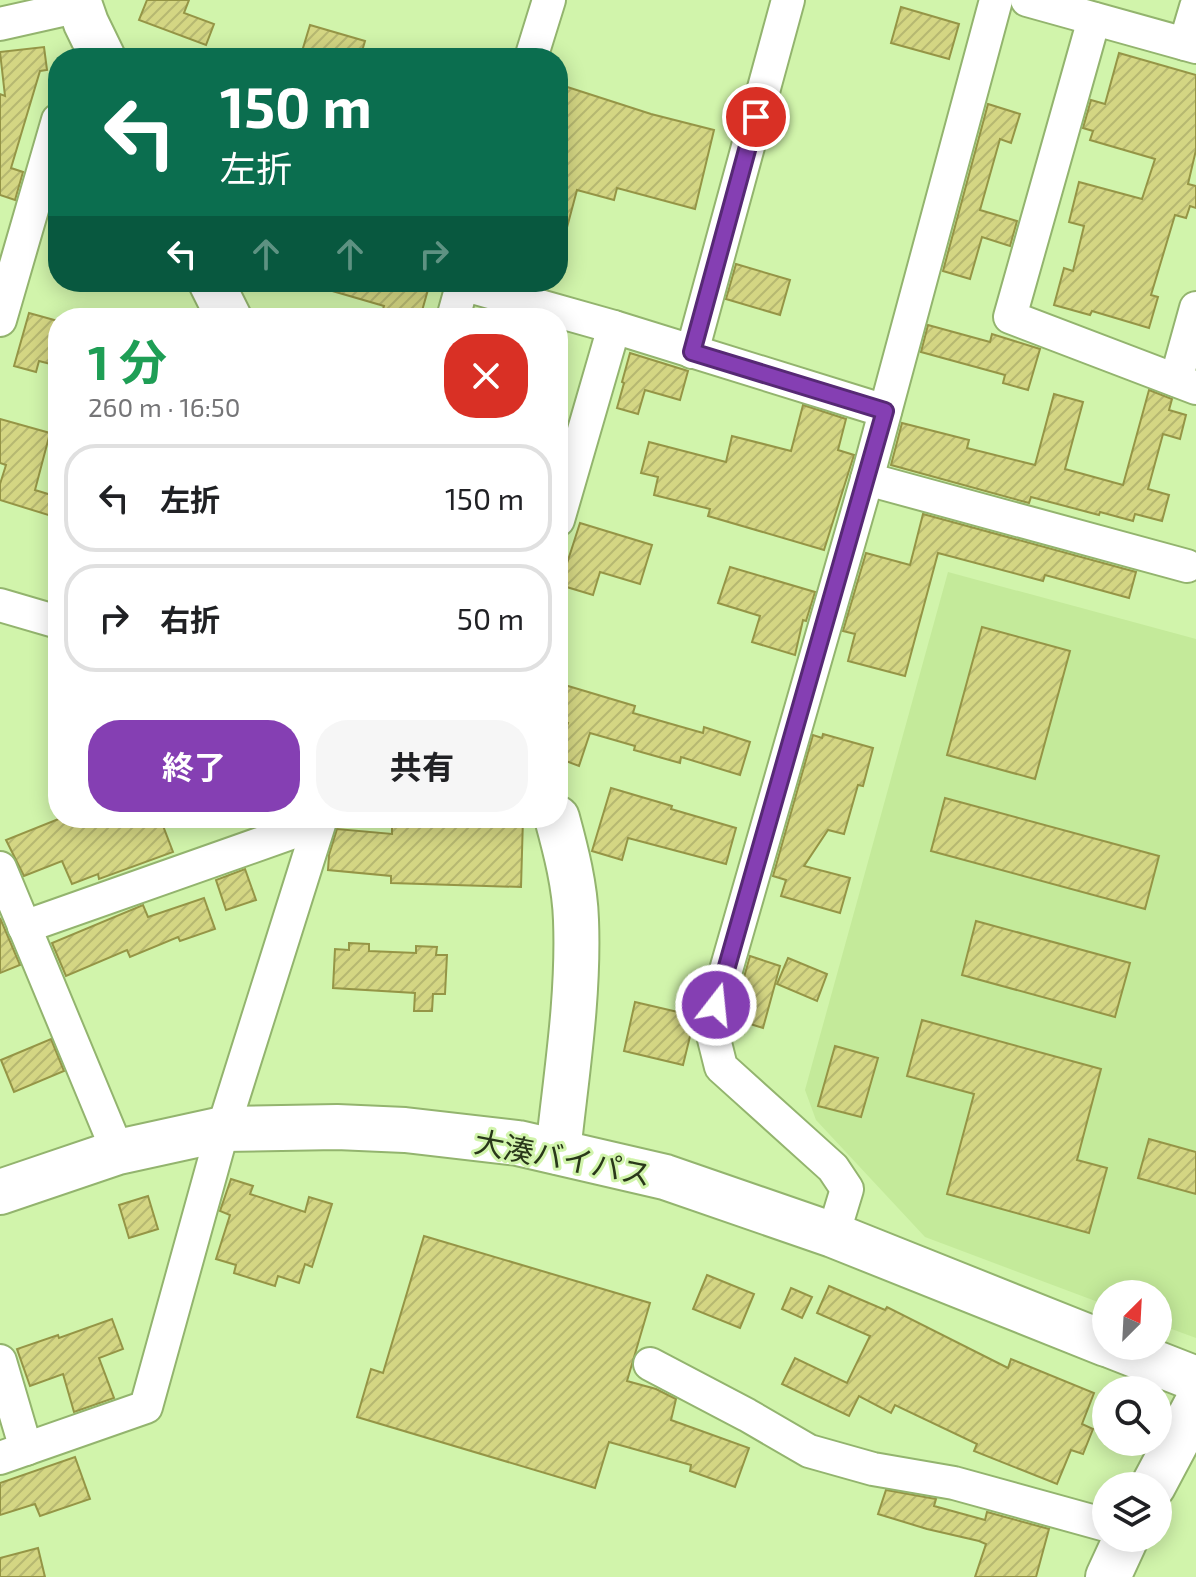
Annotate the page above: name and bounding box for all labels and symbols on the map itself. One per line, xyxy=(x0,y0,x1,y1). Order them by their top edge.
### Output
pin xyxy=(722,83,790,151)
position arrow xyxy=(674,963,758,1047)
street label: 大湊バイパス xyxy=(472,1122,654,1192)
north arrow xyxy=(1092,1280,1172,1360)

